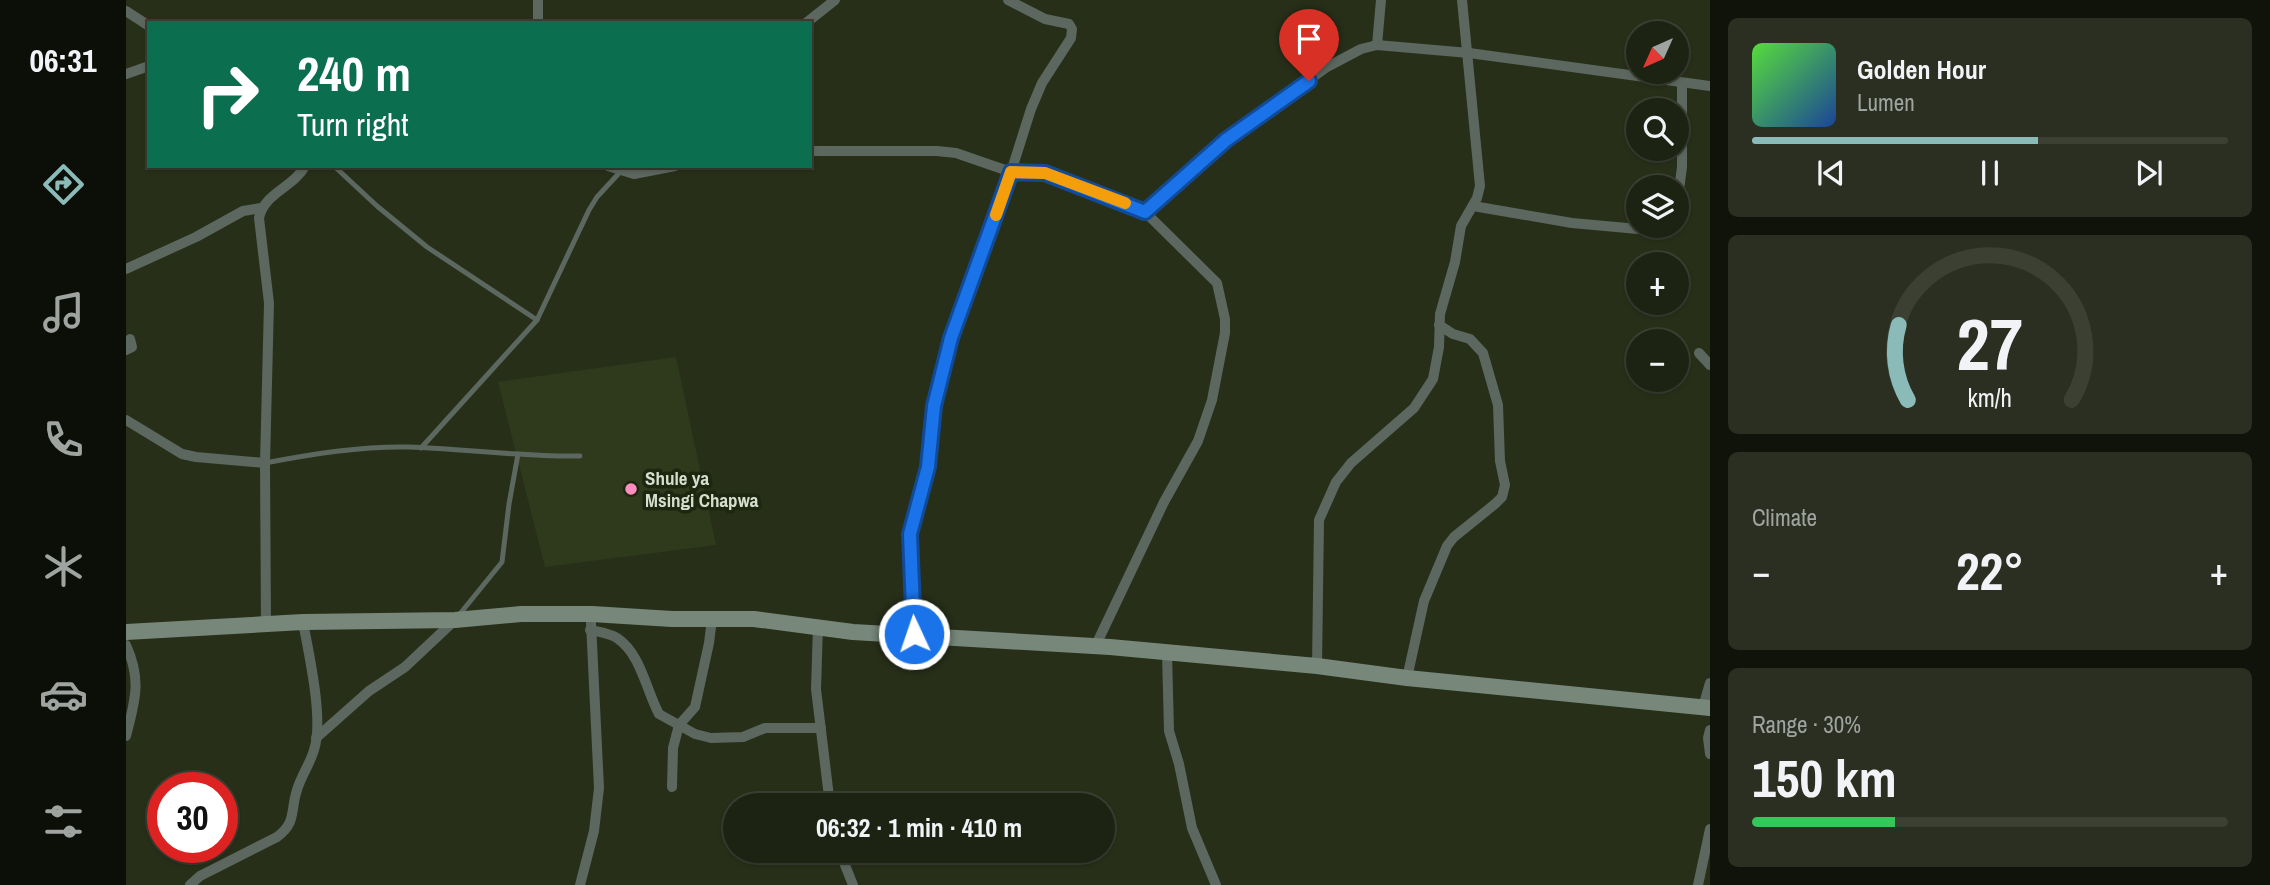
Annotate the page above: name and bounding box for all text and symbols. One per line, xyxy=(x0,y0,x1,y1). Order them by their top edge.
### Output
pin xyxy=(1279,9,1339,81)
icon: arrive xyxy=(1290,20,1328,58)
north arrow xyxy=(1626,21,1689,84)
map controls xyxy=(1626,21,1689,392)
text: 06:31 xyxy=(29,39,97,82)
text: 240 m xyxy=(297,40,411,106)
icon: right xyxy=(182,49,273,140)
text: Golden Hour xyxy=(1857,52,1986,87)
text: Lumen xyxy=(1857,87,1915,118)
button: search xyxy=(1626,98,1689,161)
text: Turn right xyxy=(297,103,409,146)
icon: previous xyxy=(1812,154,1850,192)
icon: pause xyxy=(1971,154,2009,192)
icon: next xyxy=(2130,154,2168,192)
icon: directions xyxy=(39,160,88,209)
button: layers xyxy=(1626,175,1689,238)
button: + xyxy=(1626,252,1689,315)
icon: music xyxy=(39,288,88,337)
text: 27 xyxy=(1957,296,2023,394)
button: − xyxy=(1626,329,1689,392)
text: km/h xyxy=(1968,381,2012,415)
icon: phone xyxy=(39,415,88,464)
place label: Shule ya Msingi Chapwa xyxy=(645,465,759,513)
marker: Shule ya Msingi Chapwa xyxy=(623,481,639,497)
text: Climate xyxy=(1752,502,1817,533)
text: 22° xyxy=(1956,536,2024,606)
icon: climate xyxy=(39,542,88,591)
text: − xyxy=(1752,546,1770,597)
text: + xyxy=(2210,546,2228,597)
position arrow xyxy=(877,597,951,671)
icon: car xyxy=(39,670,88,719)
text: Range · 30% xyxy=(1752,709,1861,740)
text: 150 km xyxy=(1752,743,1897,813)
speed limit sign: 30 xyxy=(147,772,238,863)
icon: filters xyxy=(39,797,88,846)
text: 06:32 · 1 min · 410 m xyxy=(816,810,1022,845)

